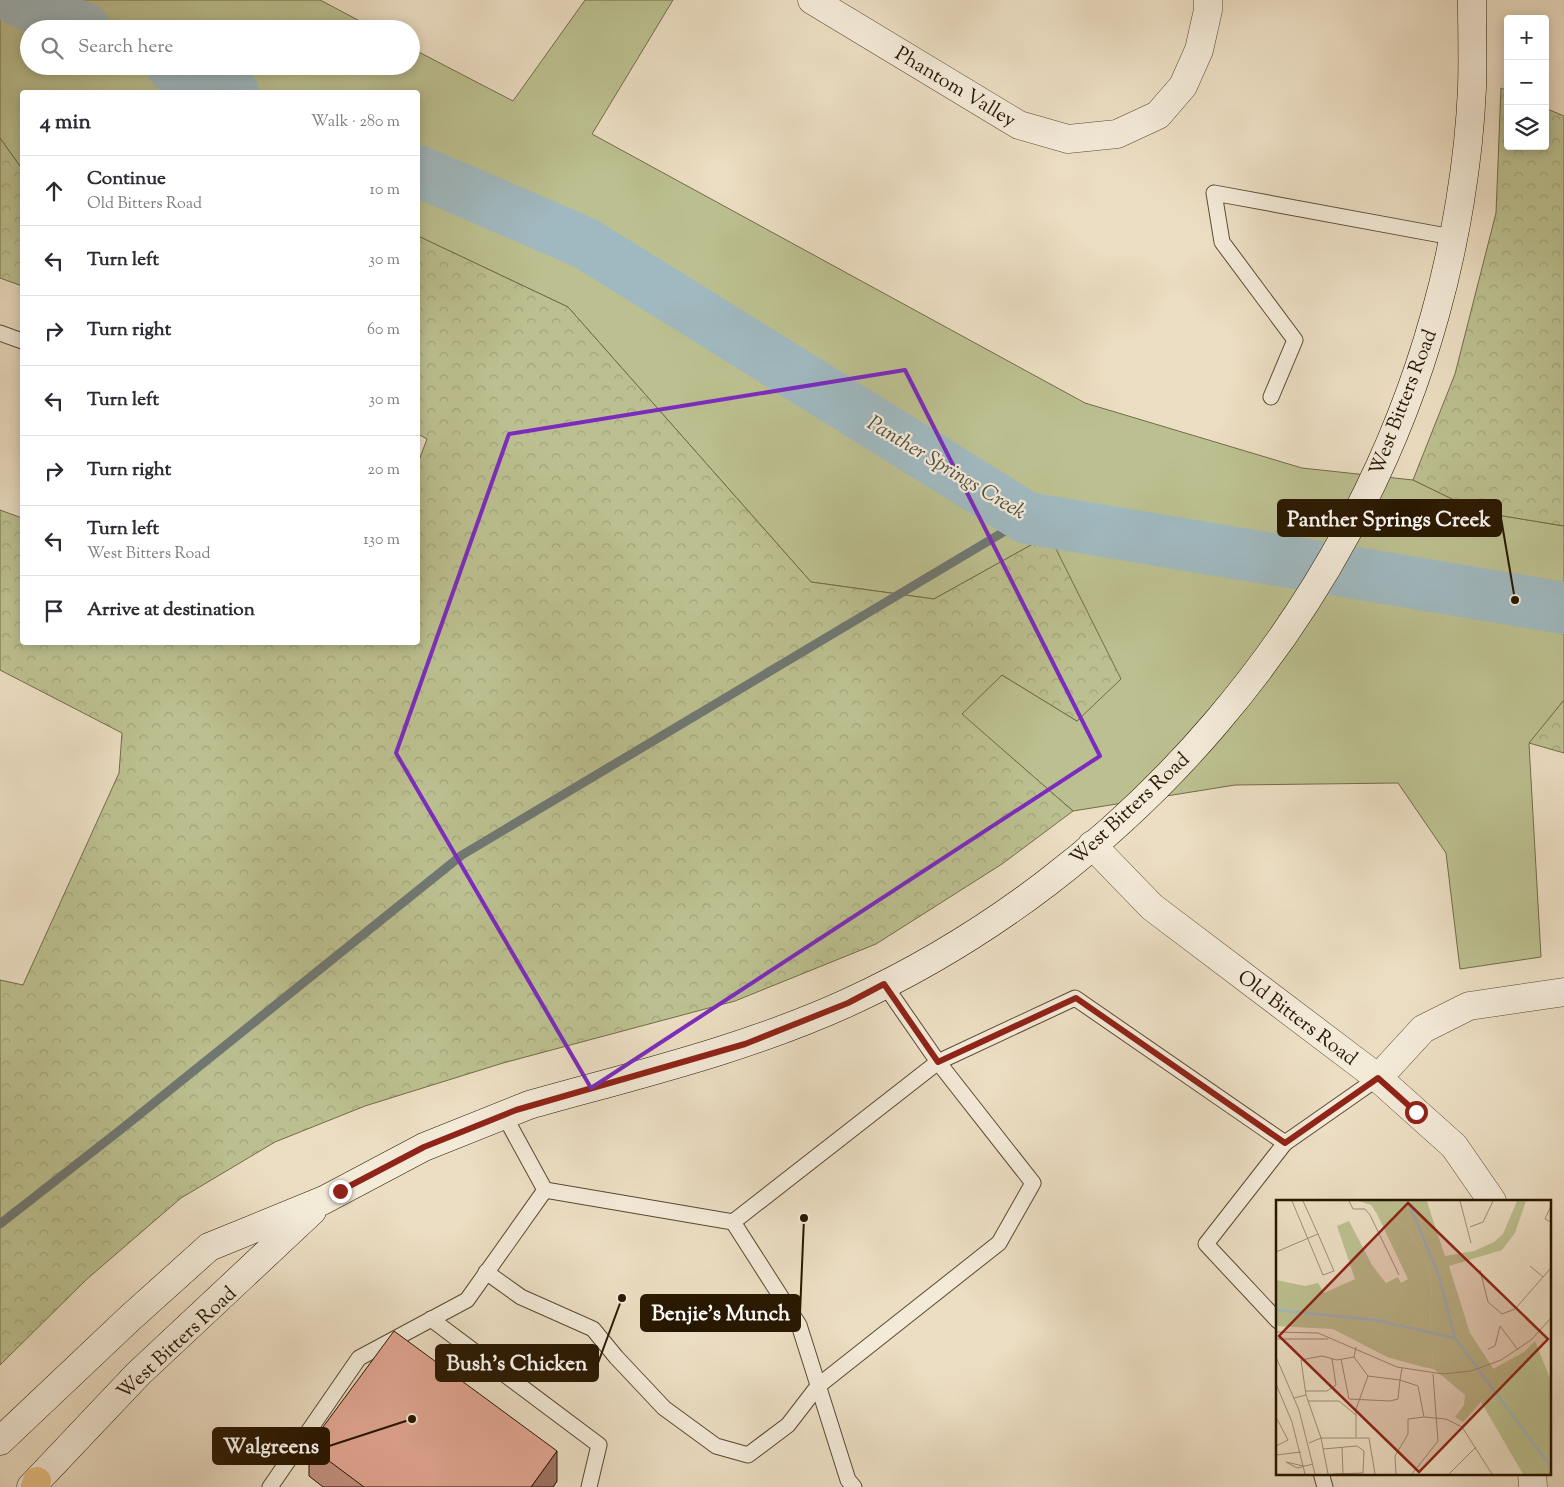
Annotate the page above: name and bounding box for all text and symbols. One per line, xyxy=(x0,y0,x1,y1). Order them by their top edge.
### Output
map controls xyxy=(1504,15,1549,150)
button: + xyxy=(1504,15,1549,60)
search box xyxy=(20,20,420,75)
icon: search xyxy=(38,34,66,62)
text: Search here xyxy=(78,34,173,61)
street label: Phantom Valley xyxy=(889,41,1021,136)
button: − xyxy=(1504,60,1549,105)
button: layers xyxy=(1504,105,1549,150)
text: 4 min xyxy=(40,108,91,138)
text: Walk · 280 m xyxy=(311,111,400,134)
text: Continue xyxy=(87,166,166,193)
icon: ahead xyxy=(40,177,68,205)
text: 10 m xyxy=(370,179,400,202)
text: Old Bitters Road xyxy=(87,193,202,216)
icon: left xyxy=(40,247,68,275)
text: Turn left xyxy=(87,247,159,274)
text: 30 m xyxy=(369,249,400,272)
icon: right xyxy=(40,317,68,345)
text: Turn right xyxy=(87,317,171,344)
text: 60 m xyxy=(367,319,400,342)
street label: West Bitters Road xyxy=(1363,326,1446,480)
icon: left xyxy=(40,387,68,415)
text: Turn left xyxy=(87,387,159,414)
text: 30 m xyxy=(369,389,400,412)
water label: Panther Springs Creek xyxy=(861,409,1031,528)
icon: right xyxy=(40,457,68,485)
text: Turn right xyxy=(87,457,171,484)
text: 20 m xyxy=(367,459,400,482)
callout: Panther Springs Creek xyxy=(1278,500,1501,536)
text: Panther Springs Creek xyxy=(1287,506,1491,536)
text: Turn left xyxy=(87,516,159,543)
icon: left xyxy=(40,527,68,555)
text: 130 m xyxy=(363,529,400,552)
text: West Bitters Road xyxy=(87,543,210,566)
icon: arrive xyxy=(40,597,68,625)
text: Arrive at destination xyxy=(87,597,255,624)
street label: West Bitters Road xyxy=(1064,747,1197,873)
street label: Old Bitters Road xyxy=(1230,964,1363,1074)
route start xyxy=(1405,1101,1428,1124)
route end xyxy=(329,1180,352,1203)
inset map xyxy=(1276,1200,1552,1474)
street label: West Bitters Road xyxy=(111,1281,244,1407)
callout: Benjie's Munch xyxy=(641,1295,800,1331)
text: Benjie's Munch xyxy=(652,1300,791,1330)
callout: Bush's Chicken xyxy=(436,1345,598,1381)
text: Bush's Chicken xyxy=(446,1350,588,1380)
callout: Walgreens xyxy=(213,1428,329,1464)
text: Walgreens xyxy=(223,1433,319,1463)

